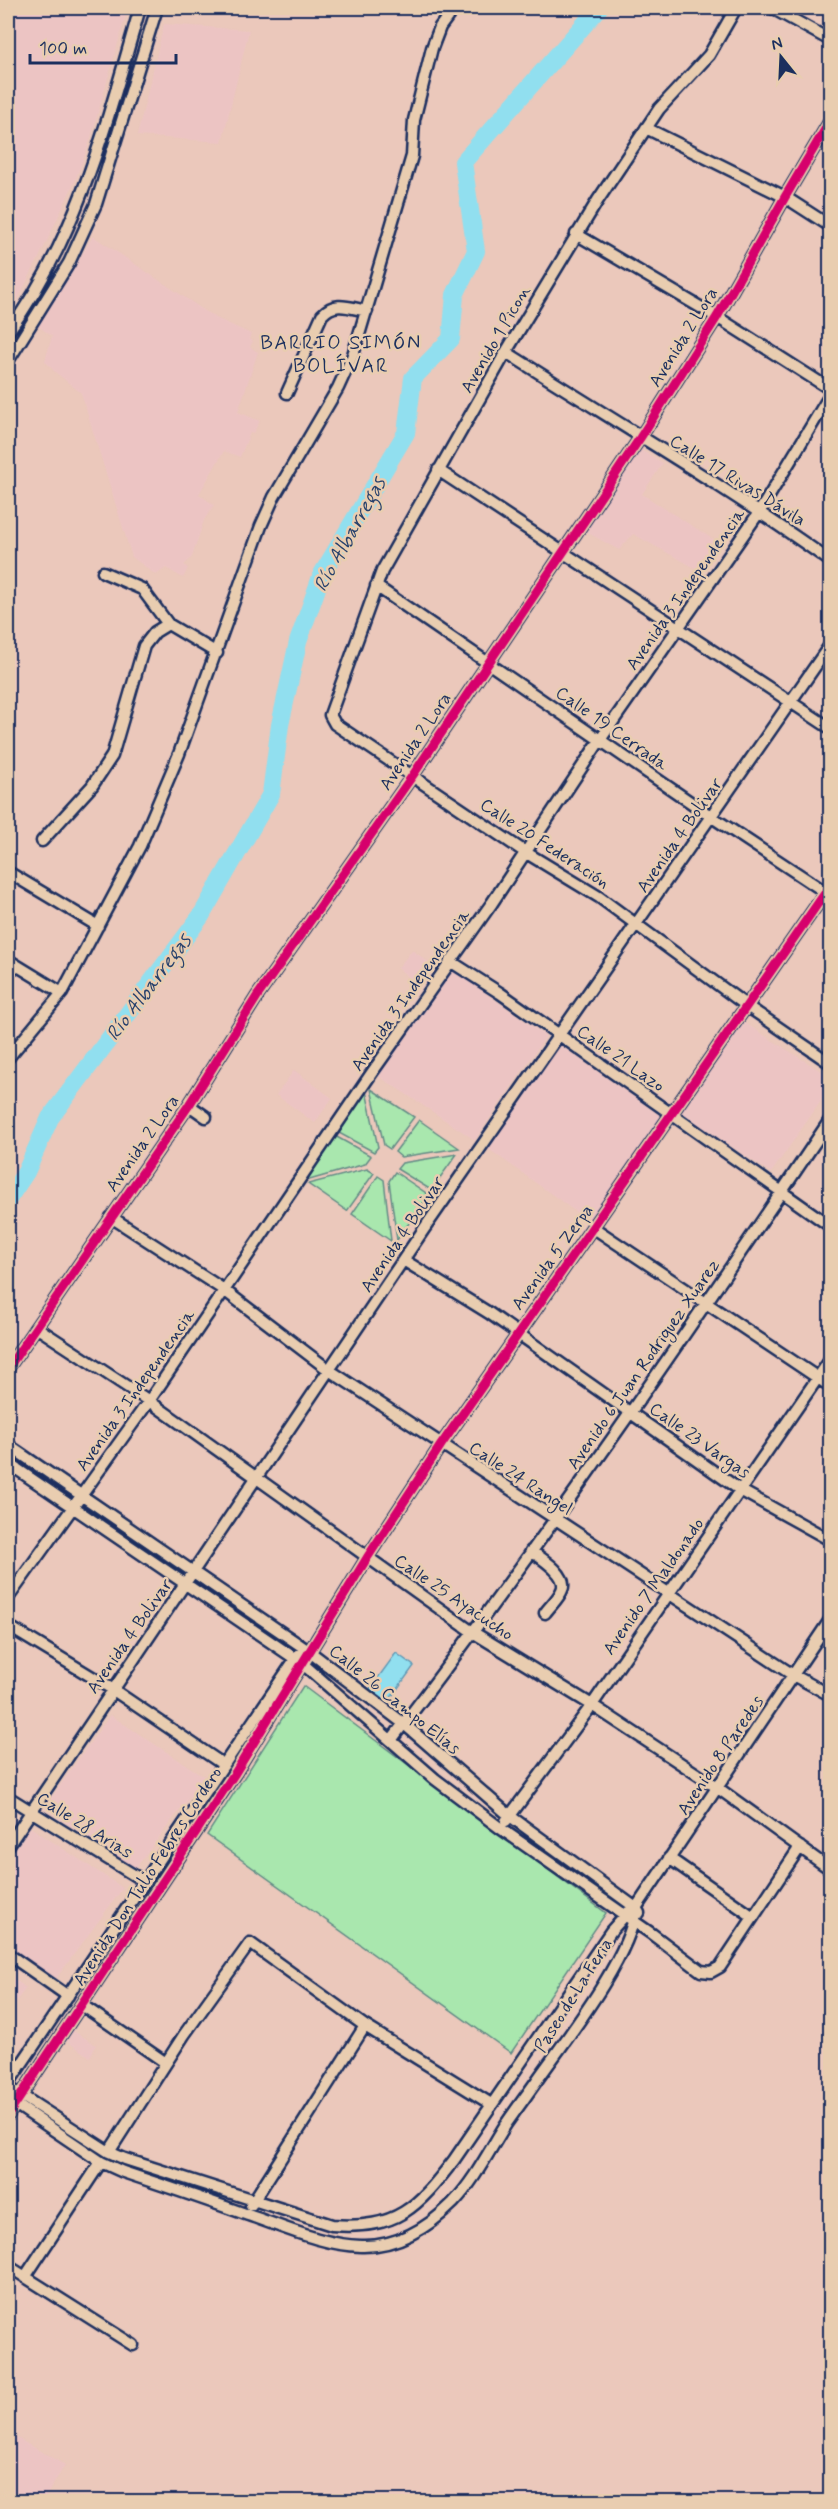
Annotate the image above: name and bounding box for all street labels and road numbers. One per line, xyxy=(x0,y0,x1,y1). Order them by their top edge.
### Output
street label: Avenido 1 Picon xyxy=(455,281,536,398)
street label: Avenida 2 Lora xyxy=(644,283,724,392)
street label: Calle 17 Rivas Dávila xyxy=(665,429,810,532)
street label: Avenida 3 Independencia xyxy=(621,504,751,675)
street label: Calle 19 Cerrada xyxy=(550,681,673,777)
street label: Avenida 2 Lora xyxy=(374,688,457,795)
street label: Avenida 4 Bolivar xyxy=(631,773,729,898)
street label: Calle 20 Federación xyxy=(475,793,614,895)
street label: Avenida 3 Independencia xyxy=(346,905,476,1076)
street label: Calle 21 Lazo xyxy=(572,1020,669,1098)
street label: Avenida 2 Lora xyxy=(100,1090,185,1197)
street label: Avenida 4 Bolivar xyxy=(355,1171,451,1297)
street label: Avenida 5 Zerpa xyxy=(506,1200,599,1315)
street label: Avenido 6 Juan Rodriguez Xuarez xyxy=(562,1255,727,1475)
street label: Avenida 3 Independencia xyxy=(71,1305,201,1476)
street label: Calle 23 Vargas xyxy=(644,1397,755,1485)
street label: Calle 24 Rangel xyxy=(463,1436,577,1522)
street label: Avenido 7 Maldonado xyxy=(597,1513,710,1660)
street label: Calle 25 Ayacucho xyxy=(389,1549,518,1647)
street label: Avenida 4 Bolivar xyxy=(81,1574,179,1699)
street label: Calle 26 Campo Elías xyxy=(324,1639,465,1760)
street label: Avenido 8 Paredes xyxy=(672,1691,770,1820)
street label: Avenida Don Tulio Febres Cordero xyxy=(68,1762,228,1991)
street label: Calle 28 Arias xyxy=(32,1787,137,1865)
street label: Paseo de La Feria xyxy=(529,1934,619,2057)

